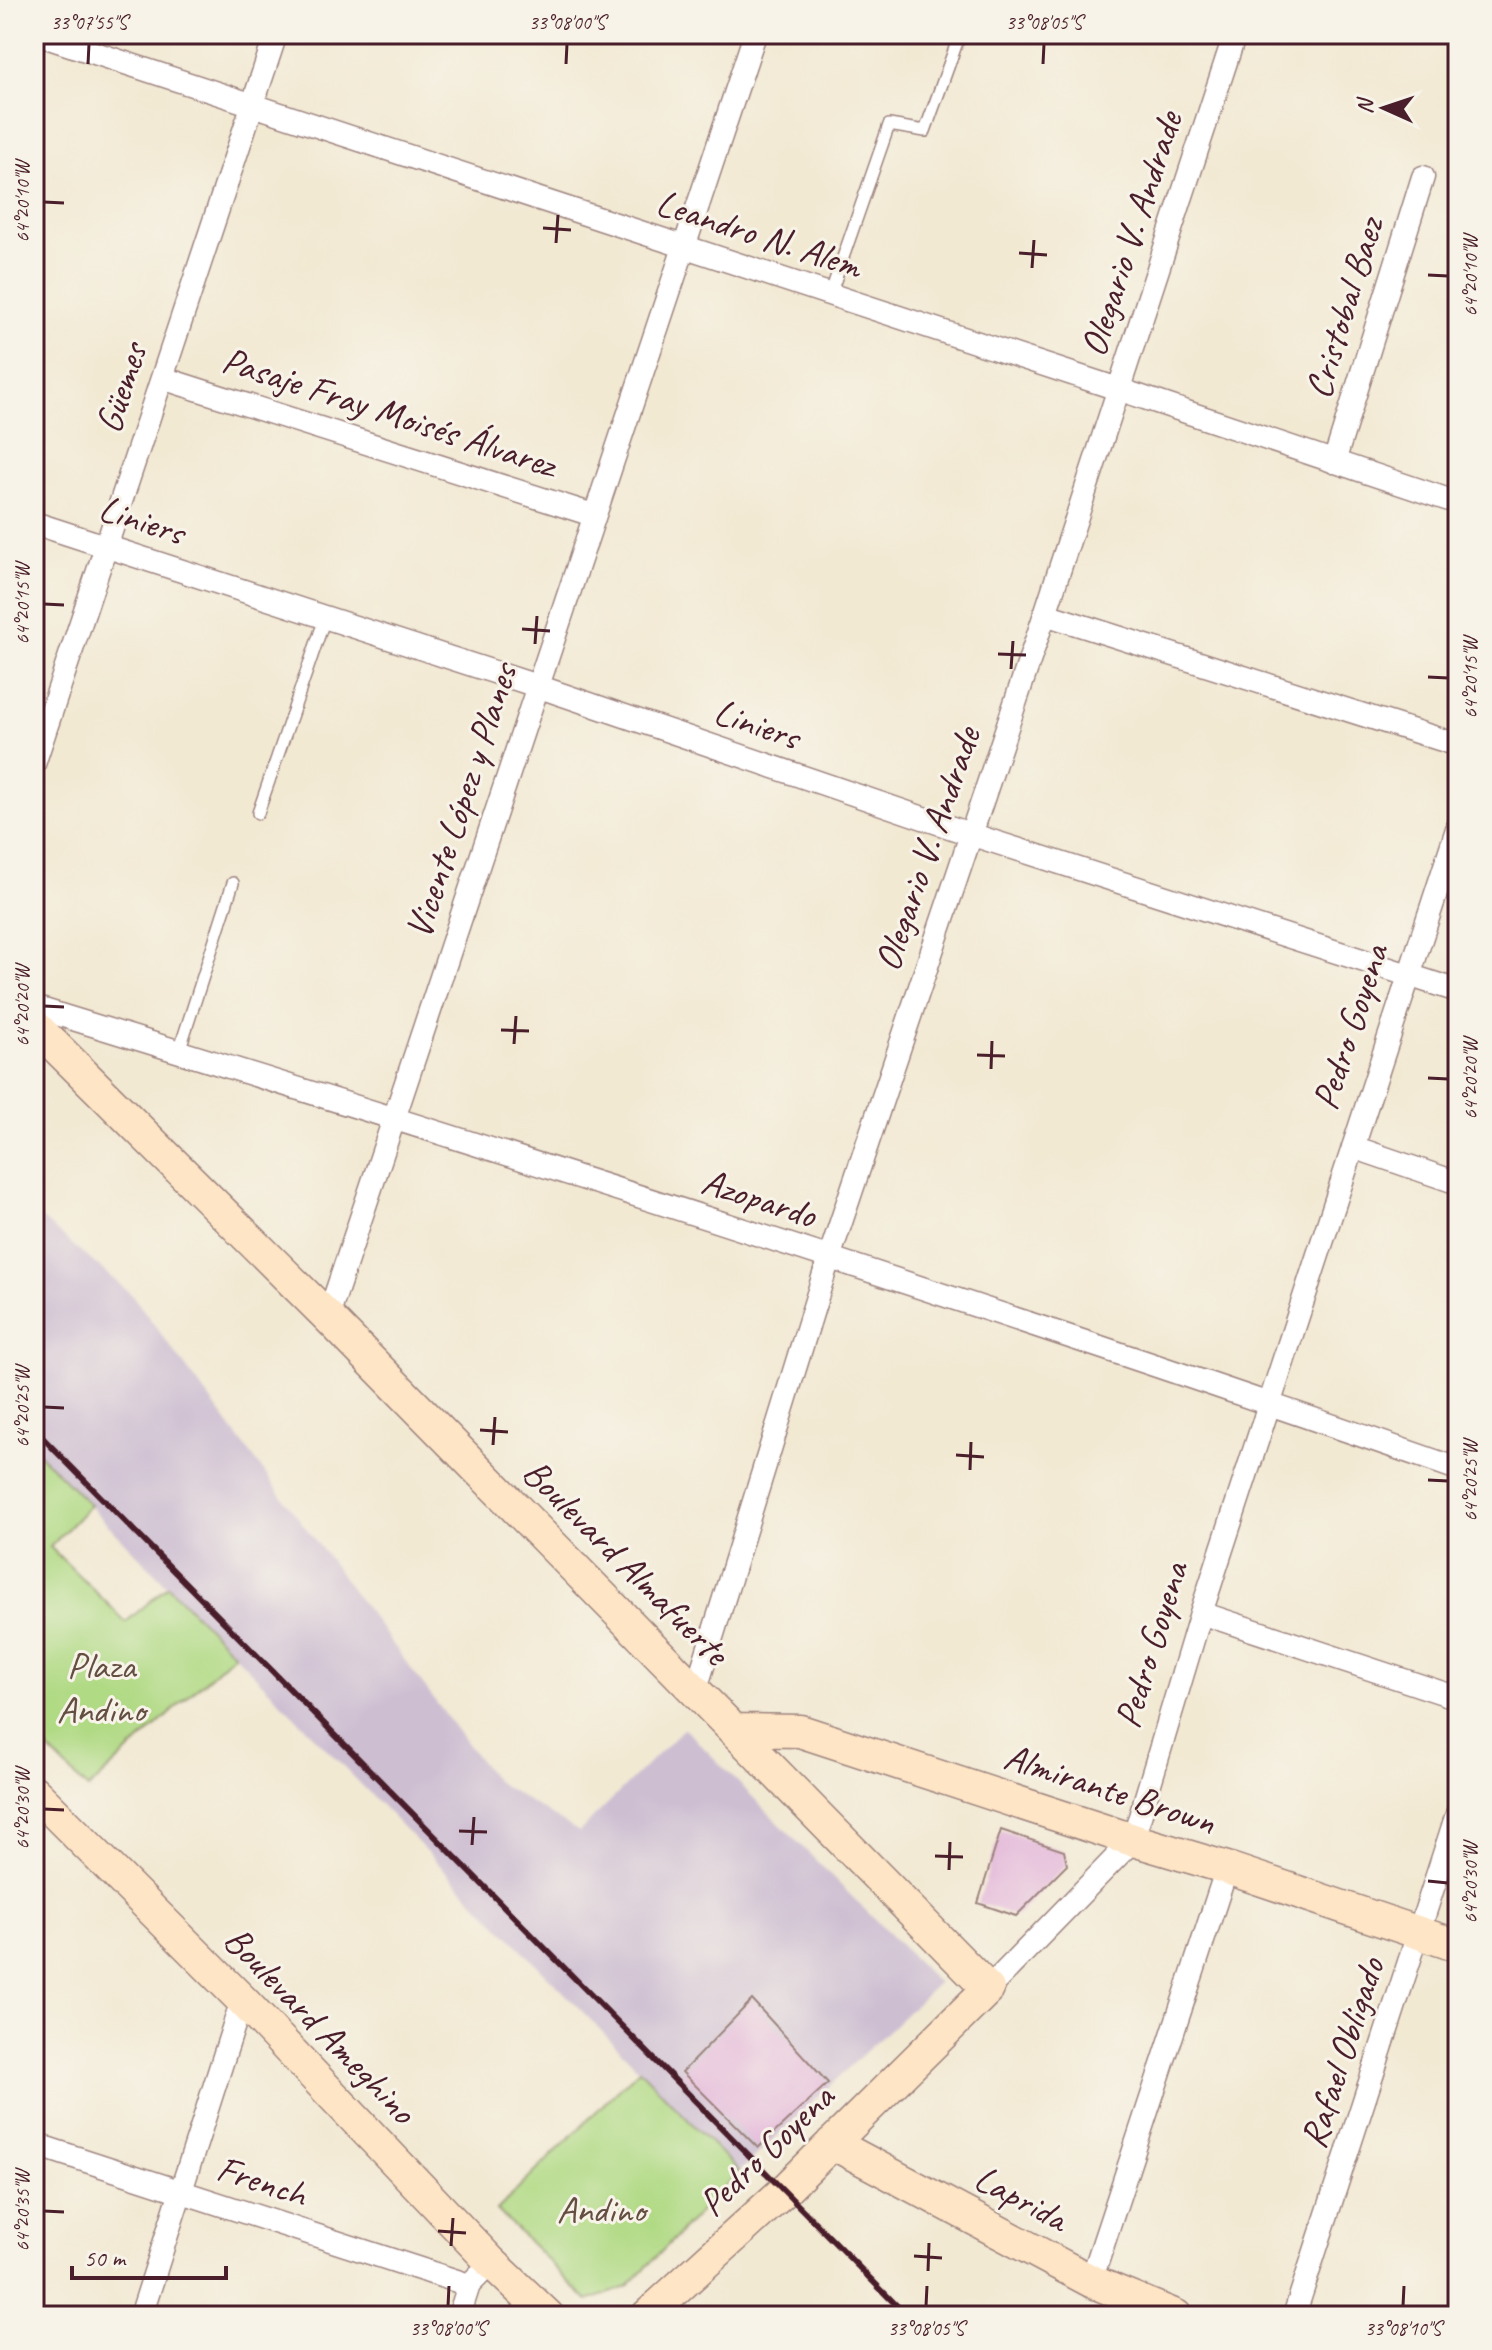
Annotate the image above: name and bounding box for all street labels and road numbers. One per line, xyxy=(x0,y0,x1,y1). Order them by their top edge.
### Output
street label: Olegario V. Andrade xyxy=(1069,103,1193,362)
street label: Leandro N. Alem xyxy=(651,179,870,290)
street label: Cristobal Baez xyxy=(1294,210,1394,404)
street label: Güemes xyxy=(85,334,158,439)
street label: Pasaje Fray Moisés Álvarez xyxy=(217,336,565,489)
street label: Liniers xyxy=(93,484,193,557)
street label: Vicente López y Planes xyxy=(394,655,528,944)
street label: Liniers xyxy=(708,688,809,761)
street label: Olegario V. Andrade xyxy=(863,719,991,977)
street label: Pedro Goyena xyxy=(1301,936,1400,1115)
street label: Azopardo xyxy=(696,1158,823,1239)
street label: Boulevard Almafuerte xyxy=(513,1449,741,1677)
street label: Pedro Goyena xyxy=(1104,1554,1199,1733)
street label: Almirante Brown xyxy=(998,1733,1222,1845)
street label: Boulevard Ameghino xyxy=(214,1916,428,2135)
street label: Rafael Obligado xyxy=(1289,1951,1395,2154)
street label: Pedro Goyena xyxy=(688,2072,846,2226)
street label: French xyxy=(211,2144,315,2218)
street label: Laprida xyxy=(966,2154,1079,2243)

